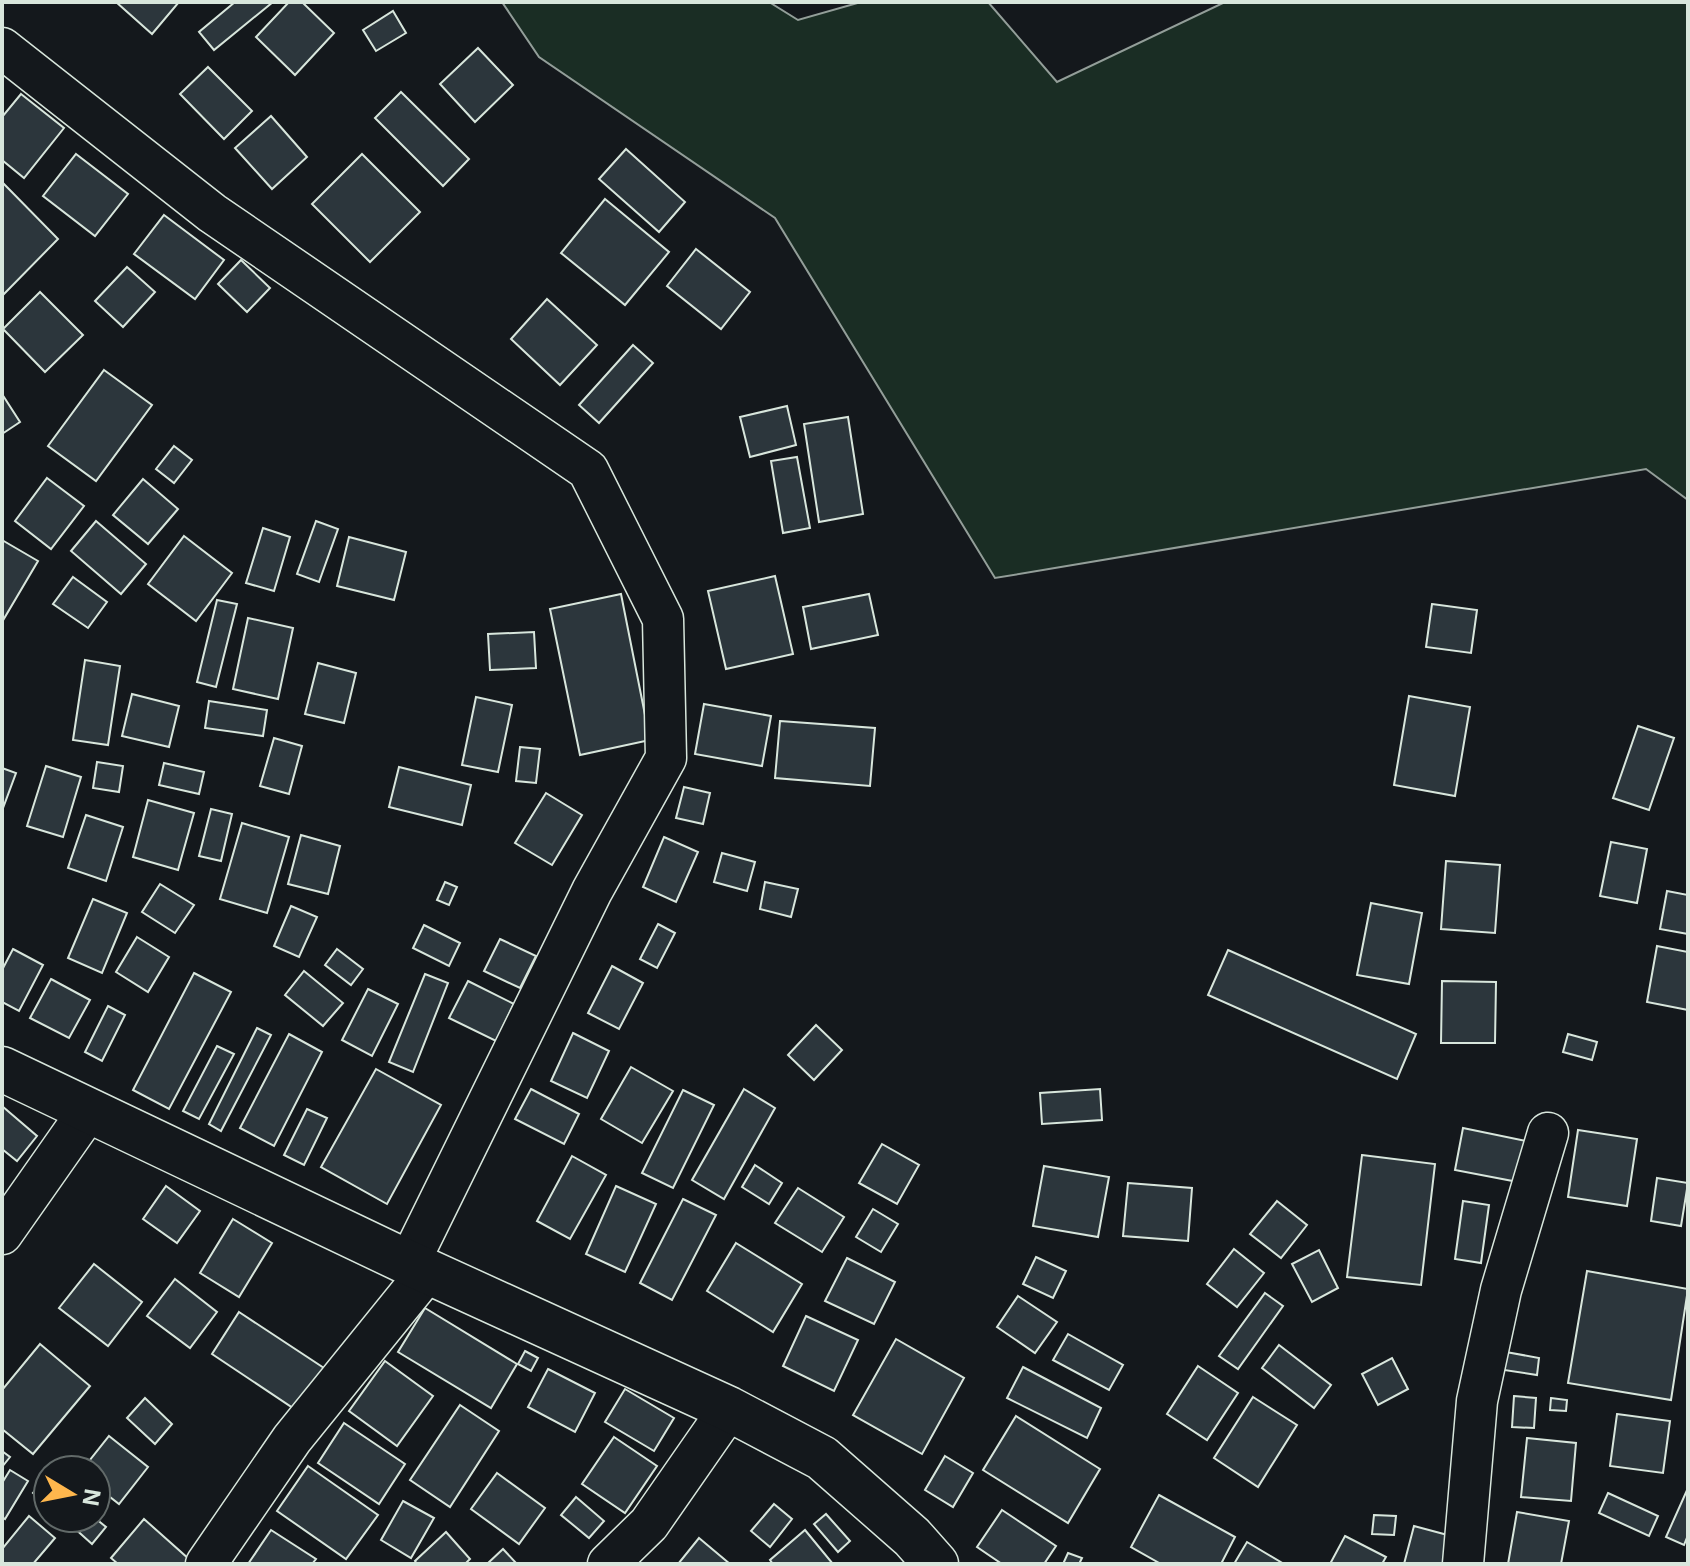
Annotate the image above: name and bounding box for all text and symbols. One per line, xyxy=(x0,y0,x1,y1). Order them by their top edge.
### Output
north arrow xyxy=(32,1454,112,1534)
text: N xyxy=(77,1487,106,1508)

